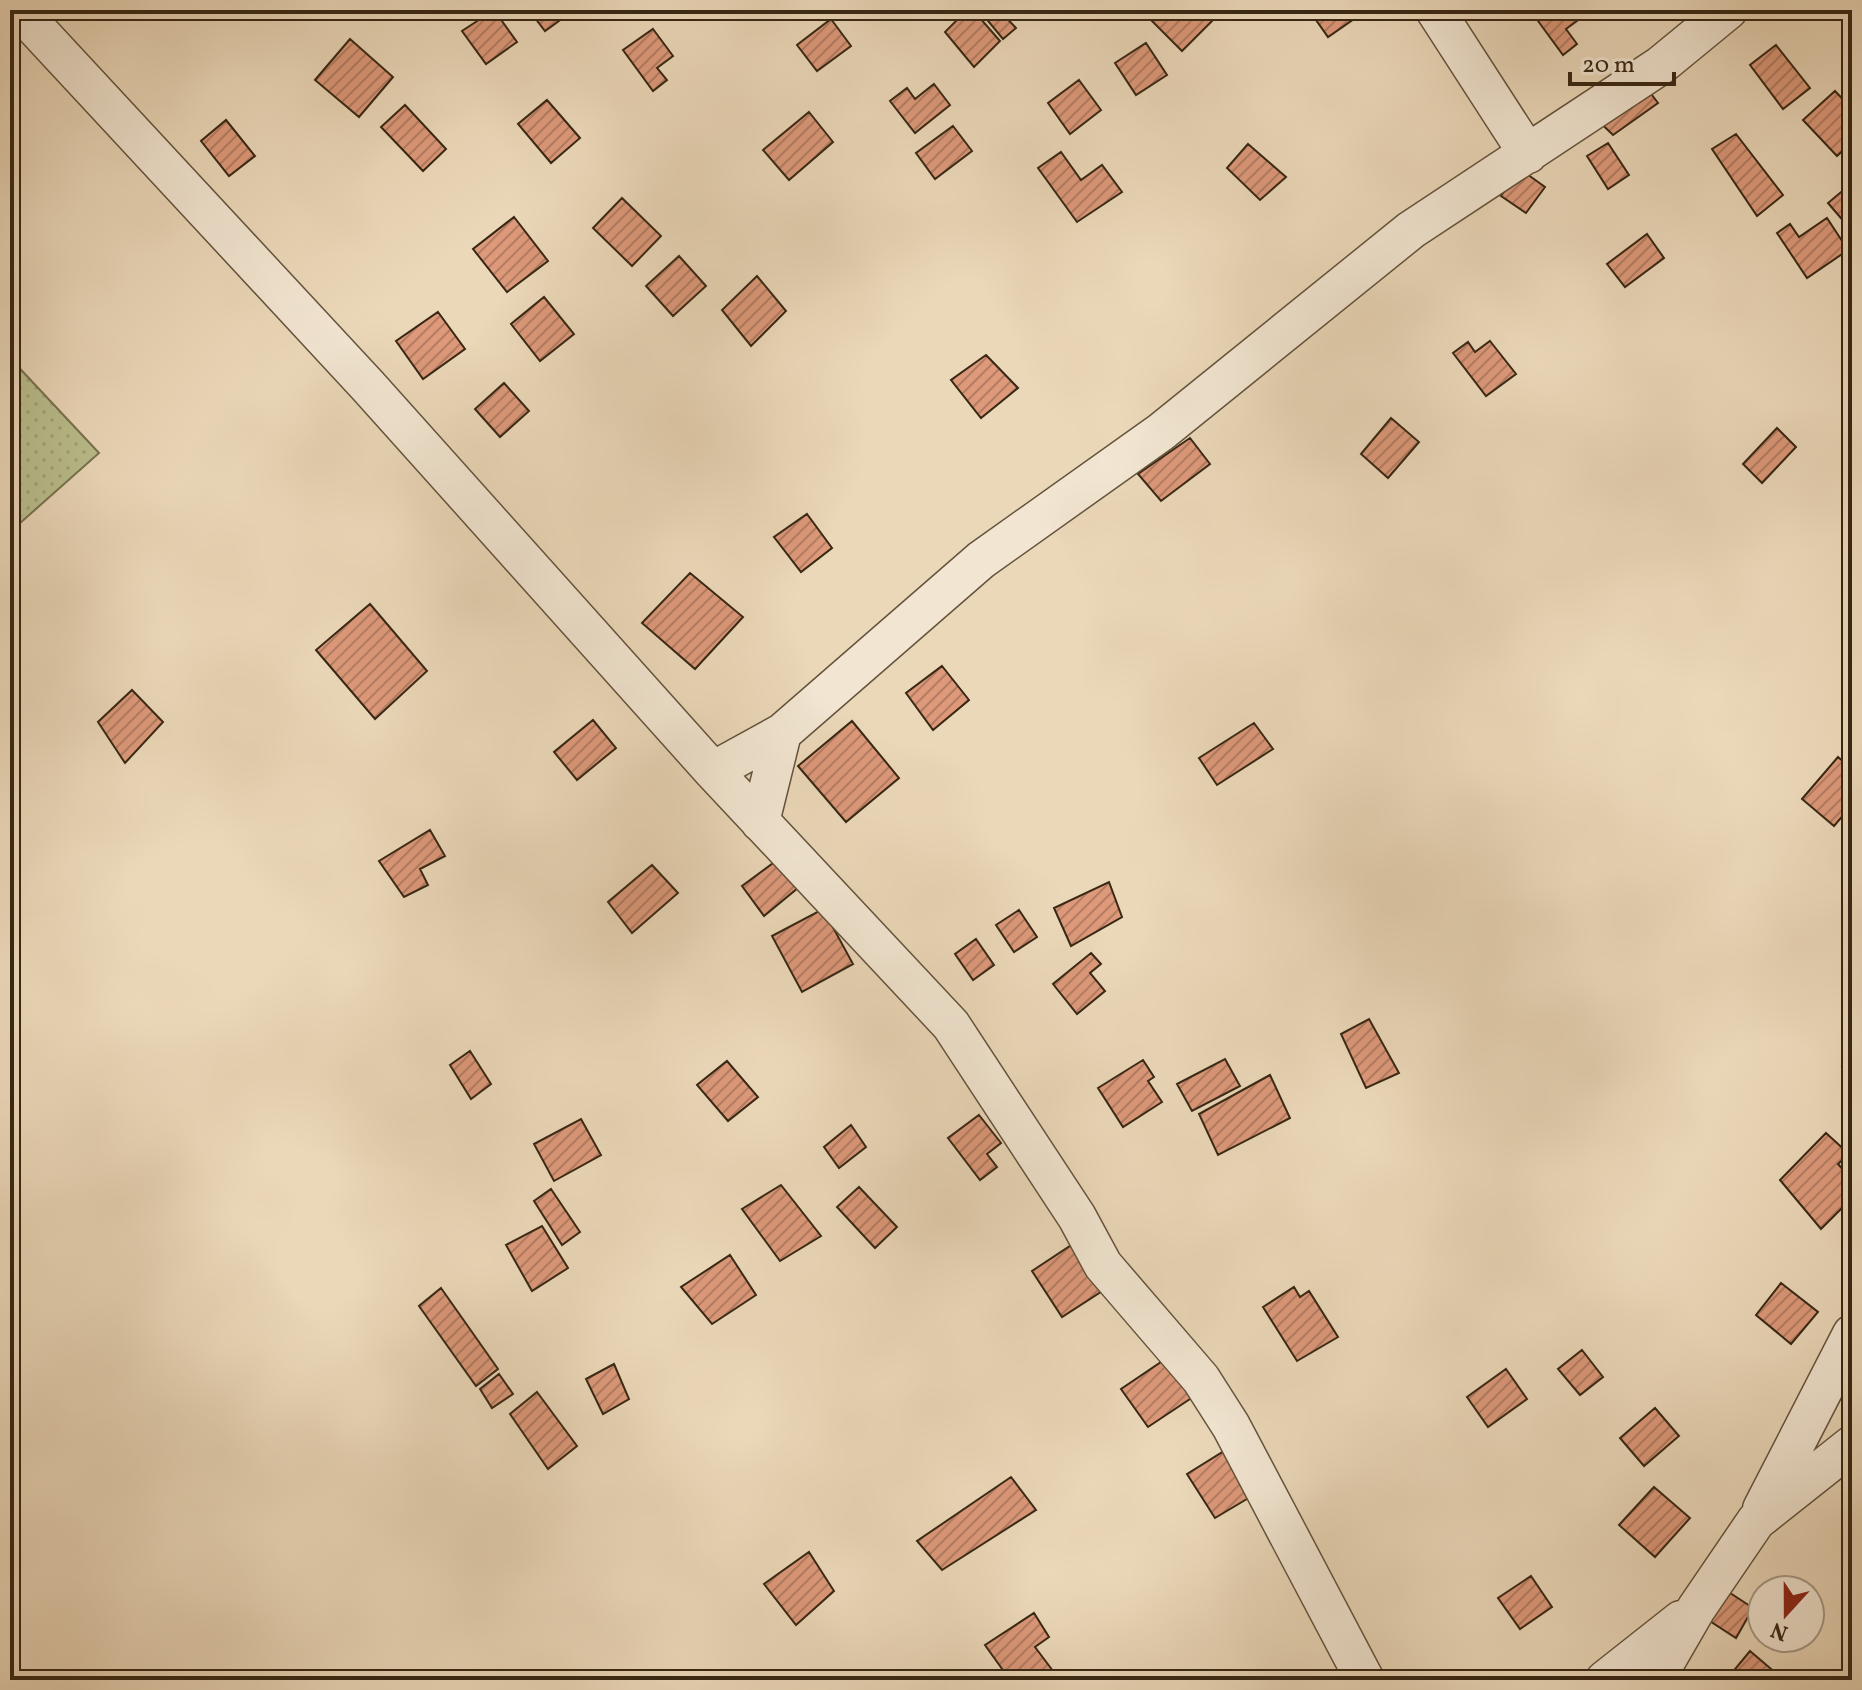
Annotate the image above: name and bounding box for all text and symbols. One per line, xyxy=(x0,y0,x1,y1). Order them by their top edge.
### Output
scale bar xyxy=(1570,36,1674,86)
text: 20 m xyxy=(1582,49,1635,83)
north arrow xyxy=(1746,1574,1826,1654)
text: N xyxy=(1767,1613,1793,1648)

